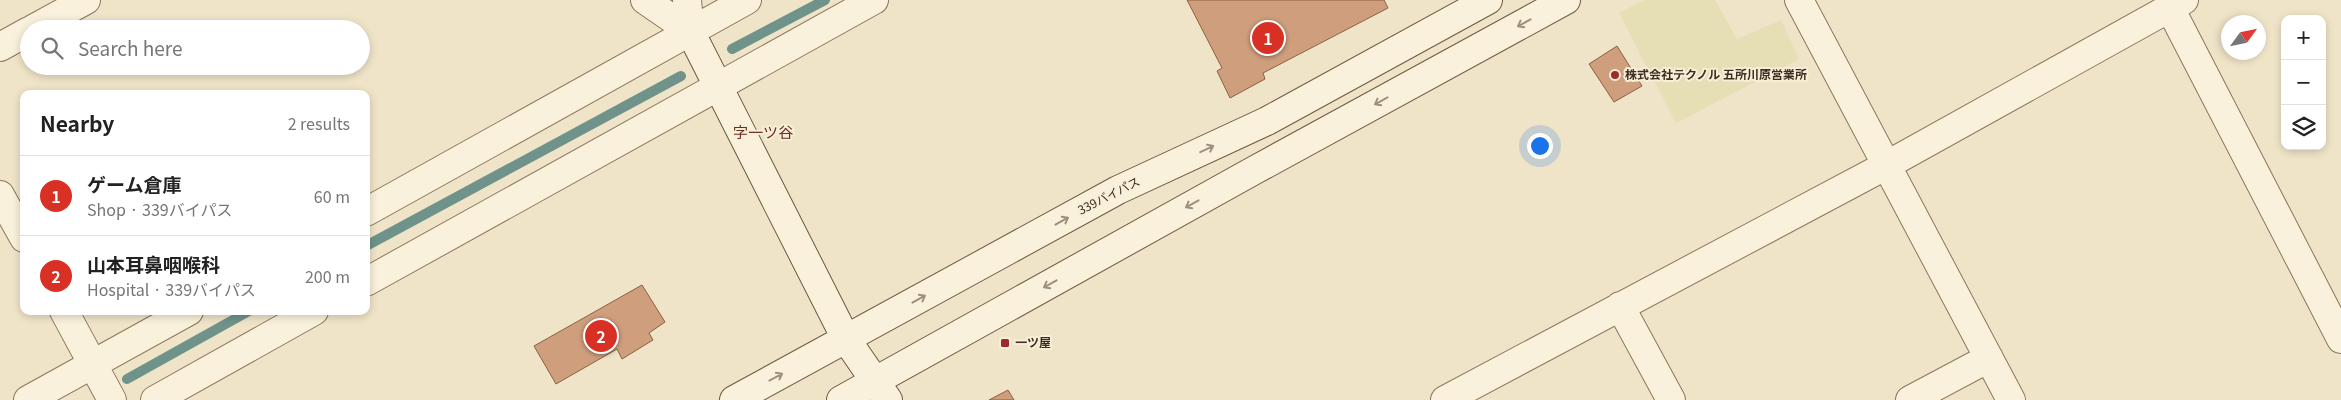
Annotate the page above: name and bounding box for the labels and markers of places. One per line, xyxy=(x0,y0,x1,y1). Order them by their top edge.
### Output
pin: 1 xyxy=(1252,19,1284,57)
place label: 株式会社テクノル 五所川原営業所 xyxy=(1625,65,1807,82)
marker: 株式会社テクノル 五所川原営業所 xyxy=(1609,69,1621,81)
pin: 2 xyxy=(585,317,617,355)
place label: 一ツ屋 xyxy=(1015,333,1051,350)
marker: 一ツ屋 xyxy=(999,337,1011,349)

